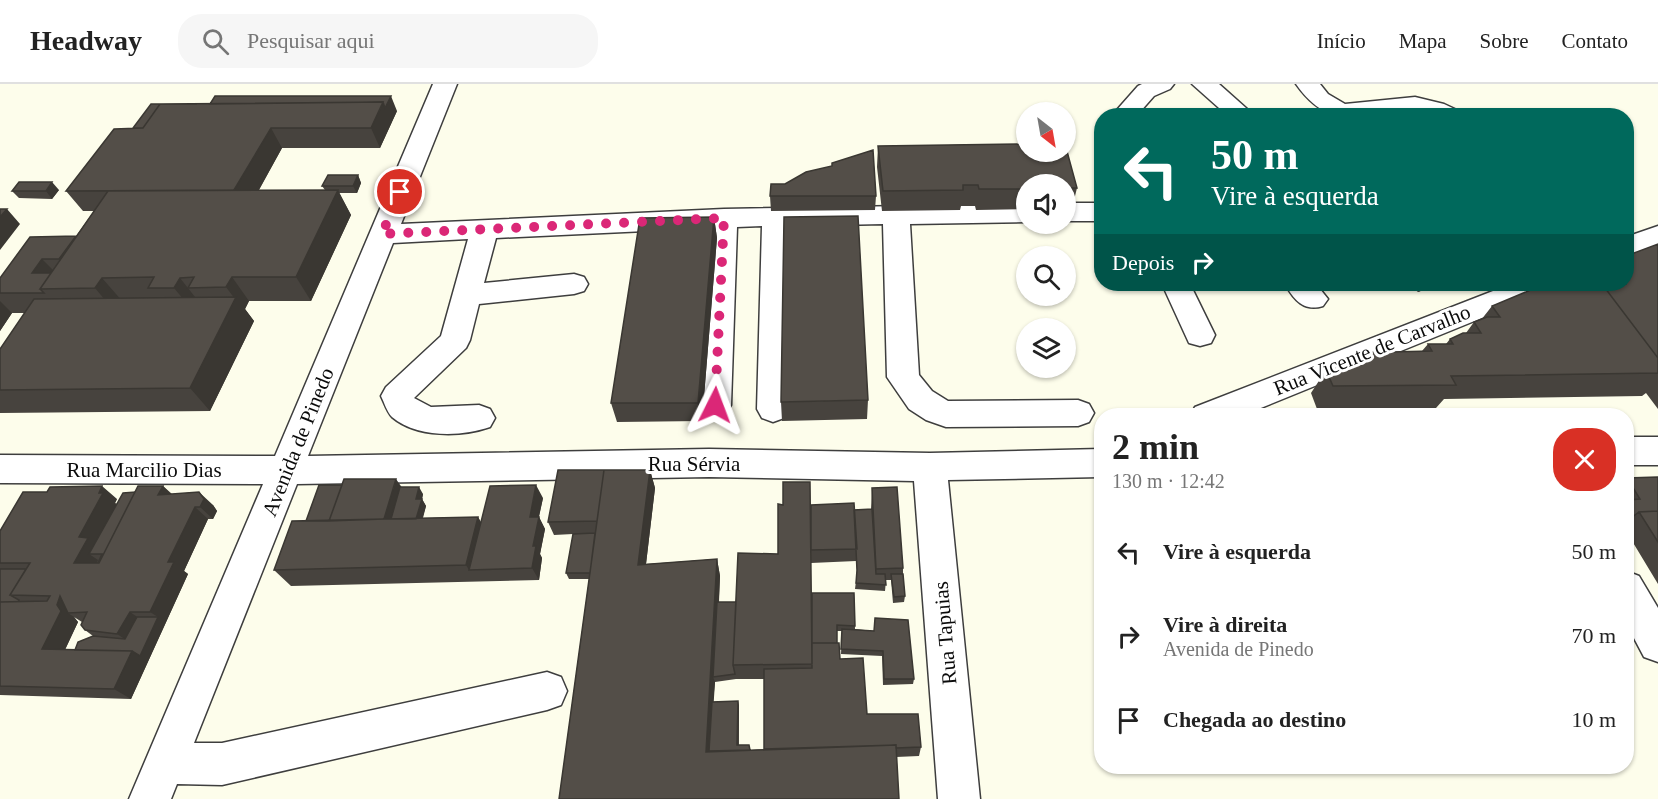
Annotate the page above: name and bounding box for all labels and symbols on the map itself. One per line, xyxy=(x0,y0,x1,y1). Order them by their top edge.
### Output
north arrow xyxy=(1016,102,1076,162)
pin xyxy=(374,166,425,217)
street label: Rua Vicente de Carvalho xyxy=(1270,300,1474,400)
street label: Avenida de Pinedo xyxy=(257,364,339,520)
position arrow xyxy=(683,373,747,437)
street label: Rua Sérvia xyxy=(648,452,741,476)
street label: Rua Marcilio Dias xyxy=(66,458,222,482)
street label: Rua Tapuias xyxy=(929,580,961,686)

